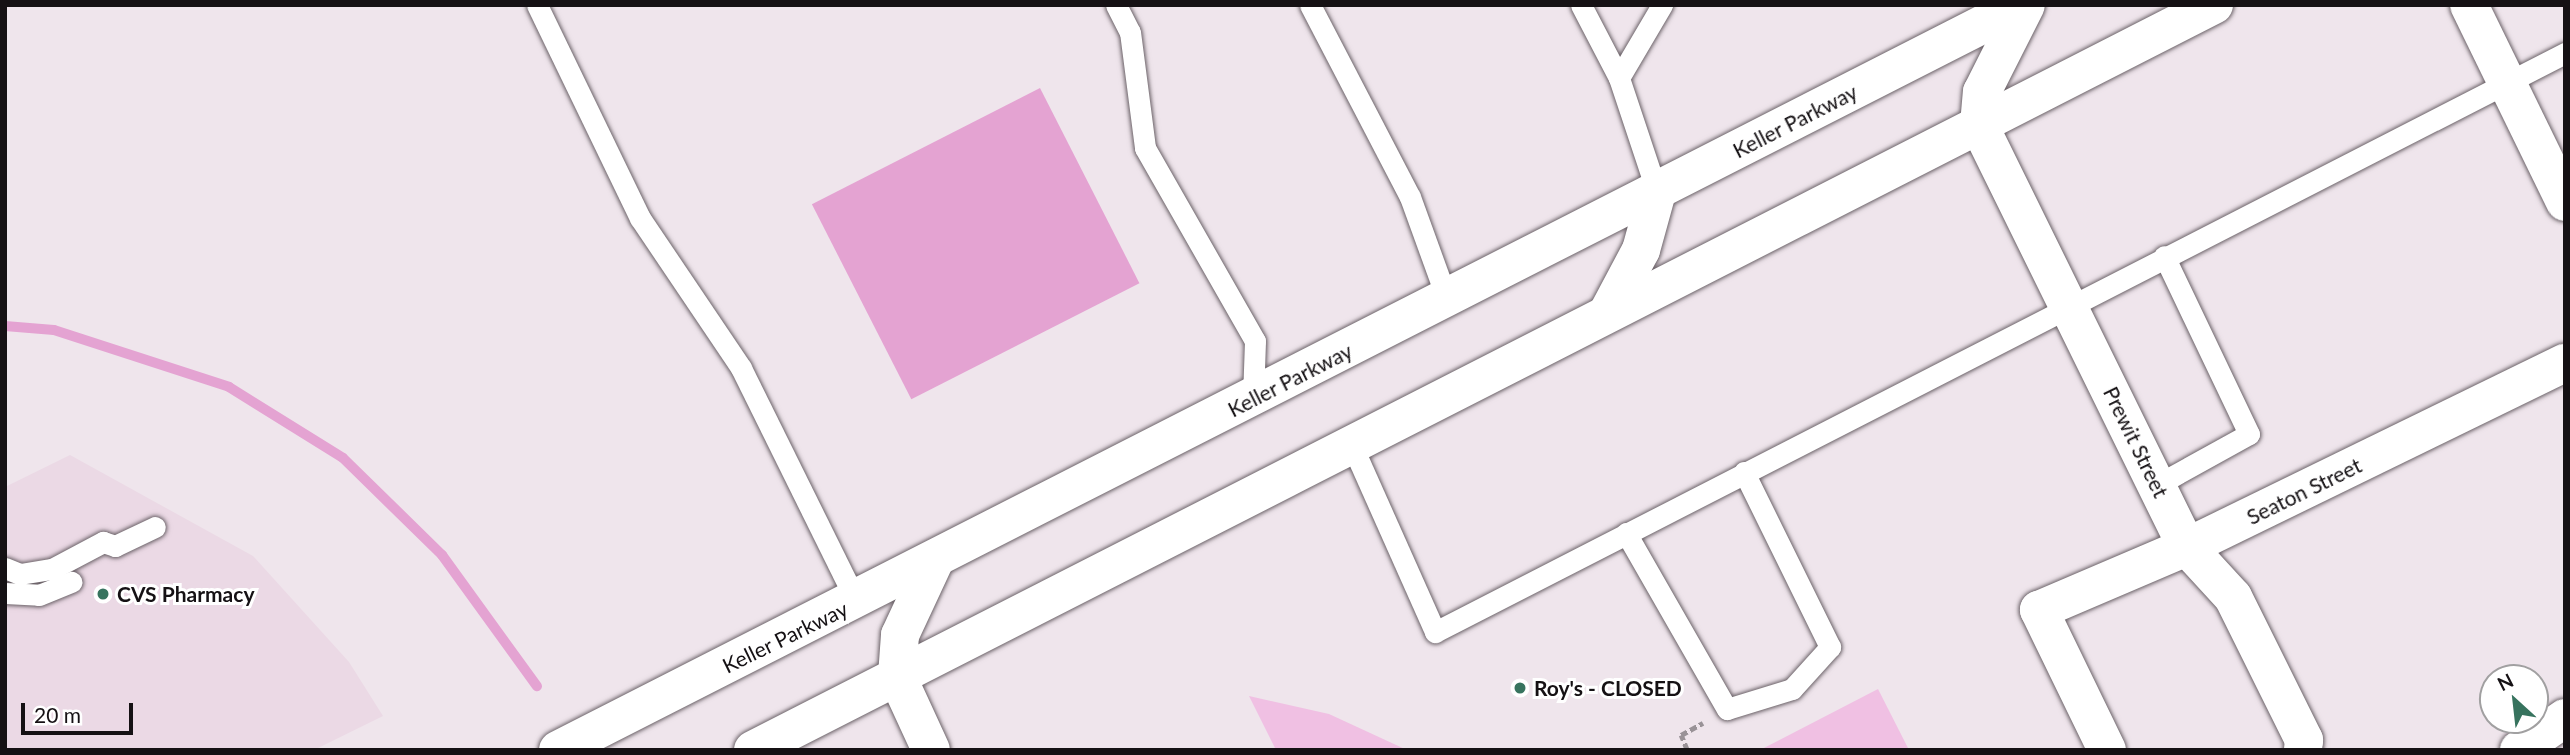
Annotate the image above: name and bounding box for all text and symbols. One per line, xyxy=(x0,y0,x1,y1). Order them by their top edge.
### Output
street label: Keller Parkway xyxy=(1728,79,1862,163)
street label: Keller Parkway xyxy=(1223,338,1357,422)
street label: Prewit Street xyxy=(2098,382,2174,502)
street label: Seaton Street xyxy=(2243,452,2365,530)
place label: CVS Pharmacy xyxy=(117,581,254,607)
marker: CVS Pharmacy xyxy=(95,586,111,602)
street label: Keller Parkway xyxy=(718,596,852,678)
north arrow xyxy=(2479,664,2549,734)
text: N xyxy=(2493,668,2517,695)
place label: Roy's - CLOSED xyxy=(1534,675,1682,701)
marker: Roy's - CLOSED xyxy=(1512,680,1528,696)
scale bar xyxy=(24,688,136,732)
text: 20 m xyxy=(34,702,81,727)

